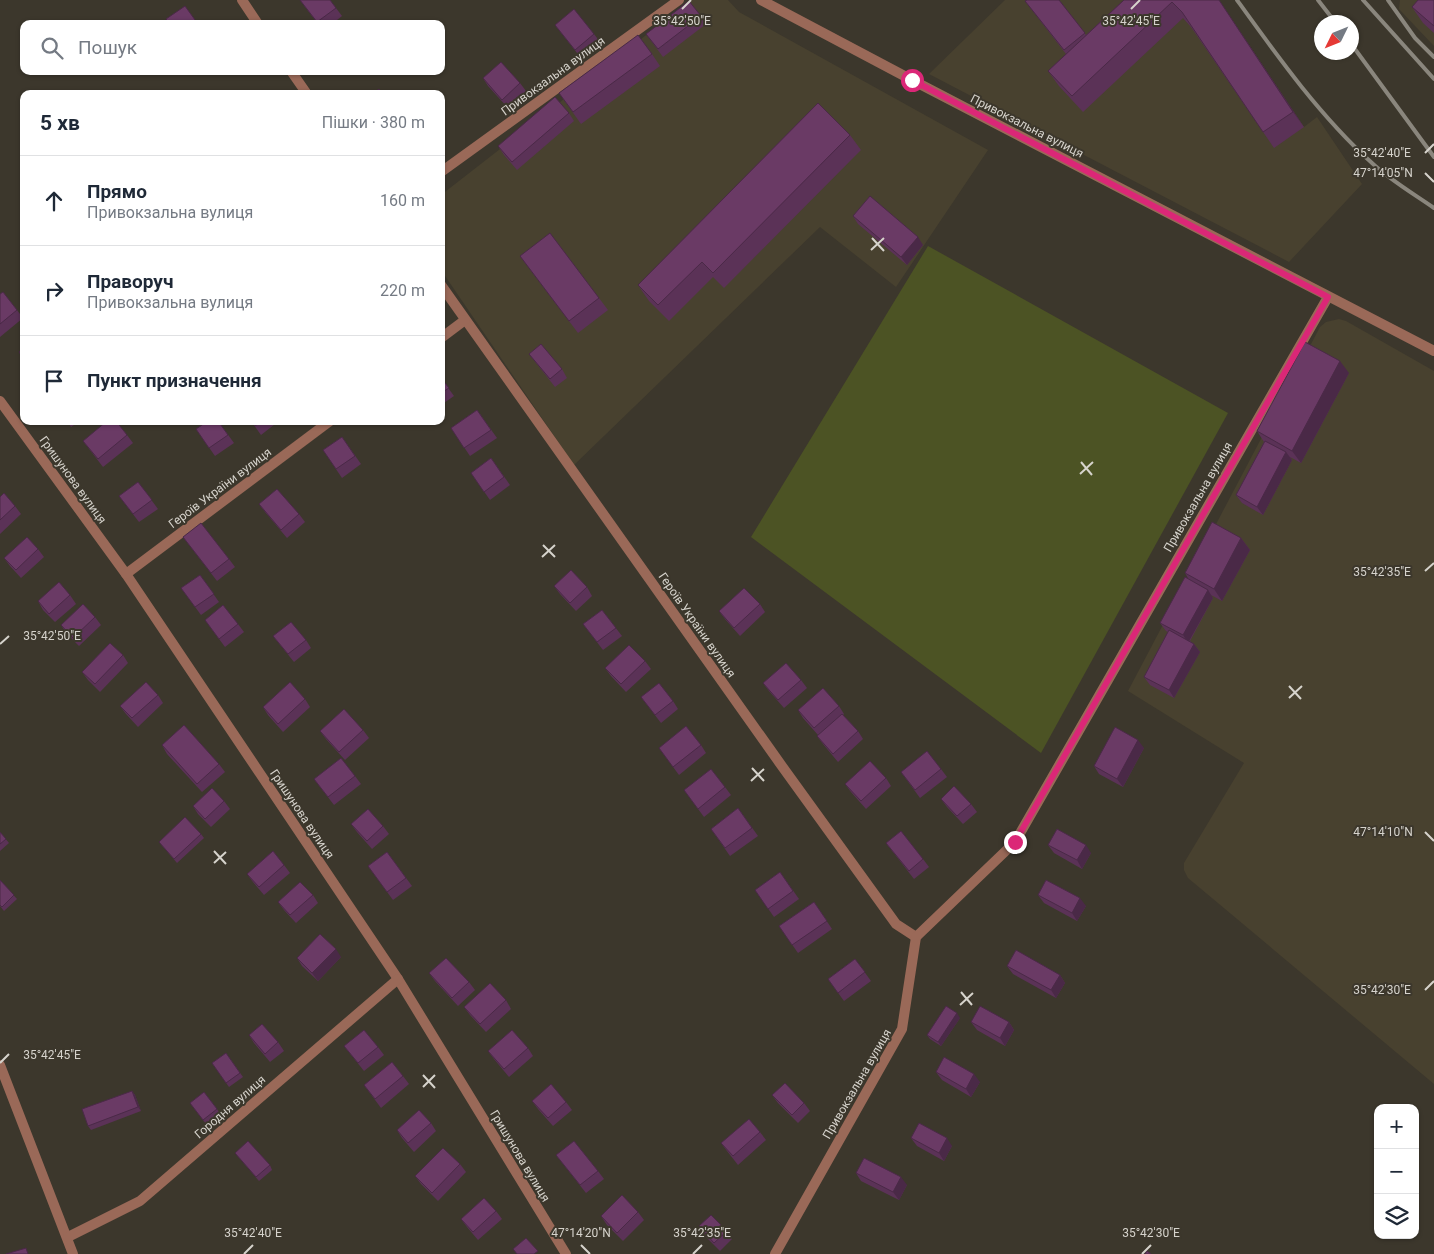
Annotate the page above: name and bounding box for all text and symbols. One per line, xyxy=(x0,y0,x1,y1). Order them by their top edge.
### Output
text: 35°42'50"E xyxy=(653,14,711,28)
text: 35°42'45"E xyxy=(1102,14,1160,28)
north arrow xyxy=(1314,15,1359,60)
search box xyxy=(20,20,445,75)
icon: search xyxy=(38,34,66,62)
street label: Привокзальна вулиця xyxy=(498,34,608,118)
text: Пошук xyxy=(78,36,137,59)
route start xyxy=(901,69,924,92)
street label: Привокзальна вулиця xyxy=(968,91,1086,161)
text: 5 хв xyxy=(40,111,80,135)
text: Пішки · 380 m xyxy=(322,113,425,132)
text: 35°42'40"E xyxy=(1353,146,1411,160)
text: 47°14'05"N xyxy=(1353,166,1413,180)
text: Прямо xyxy=(87,180,147,203)
icon: ahead xyxy=(40,187,68,215)
text: 160 m xyxy=(380,191,425,210)
text: Привокзальна вулиця xyxy=(87,203,253,222)
text: Праворуч xyxy=(87,270,173,293)
icon: right xyxy=(40,277,68,305)
text: 220 m xyxy=(380,281,425,300)
text: Привокзальна вулиця xyxy=(87,293,253,312)
icon: arrive xyxy=(40,367,68,395)
text: Пункт призначення xyxy=(87,369,262,392)
street label: Гришунова вулиця xyxy=(37,434,109,526)
street label: Привокзальна вулиця xyxy=(1161,439,1235,555)
street label: Героїв України вулиця xyxy=(166,445,274,531)
text: 35°42'35"E xyxy=(1353,565,1411,579)
street label: Героїв України вулиця xyxy=(656,570,738,680)
text: 35°42'50"E xyxy=(23,629,81,643)
street label: Гришунова вулиця xyxy=(267,767,337,861)
text: 47°14'10"N xyxy=(1353,825,1413,839)
route end xyxy=(1004,831,1027,854)
text: 35°42'30"E xyxy=(1353,983,1411,997)
street label: Привокзальна вулиця xyxy=(820,1026,894,1142)
text: 35°42'45"E xyxy=(23,1048,81,1062)
street label: Городня вулиця xyxy=(192,1072,268,1142)
map controls xyxy=(1374,1104,1419,1239)
button: + xyxy=(1374,1104,1419,1149)
street label: Гришунова вулиця xyxy=(487,1108,553,1204)
button: − xyxy=(1374,1149,1419,1194)
button: layers xyxy=(1374,1194,1419,1239)
text: 35°42'40"E xyxy=(224,1226,282,1240)
text: 47°14'20"N xyxy=(551,1226,611,1240)
text: 35°42'35"E xyxy=(673,1226,731,1240)
text: 35°42'30"E xyxy=(1122,1226,1180,1240)

